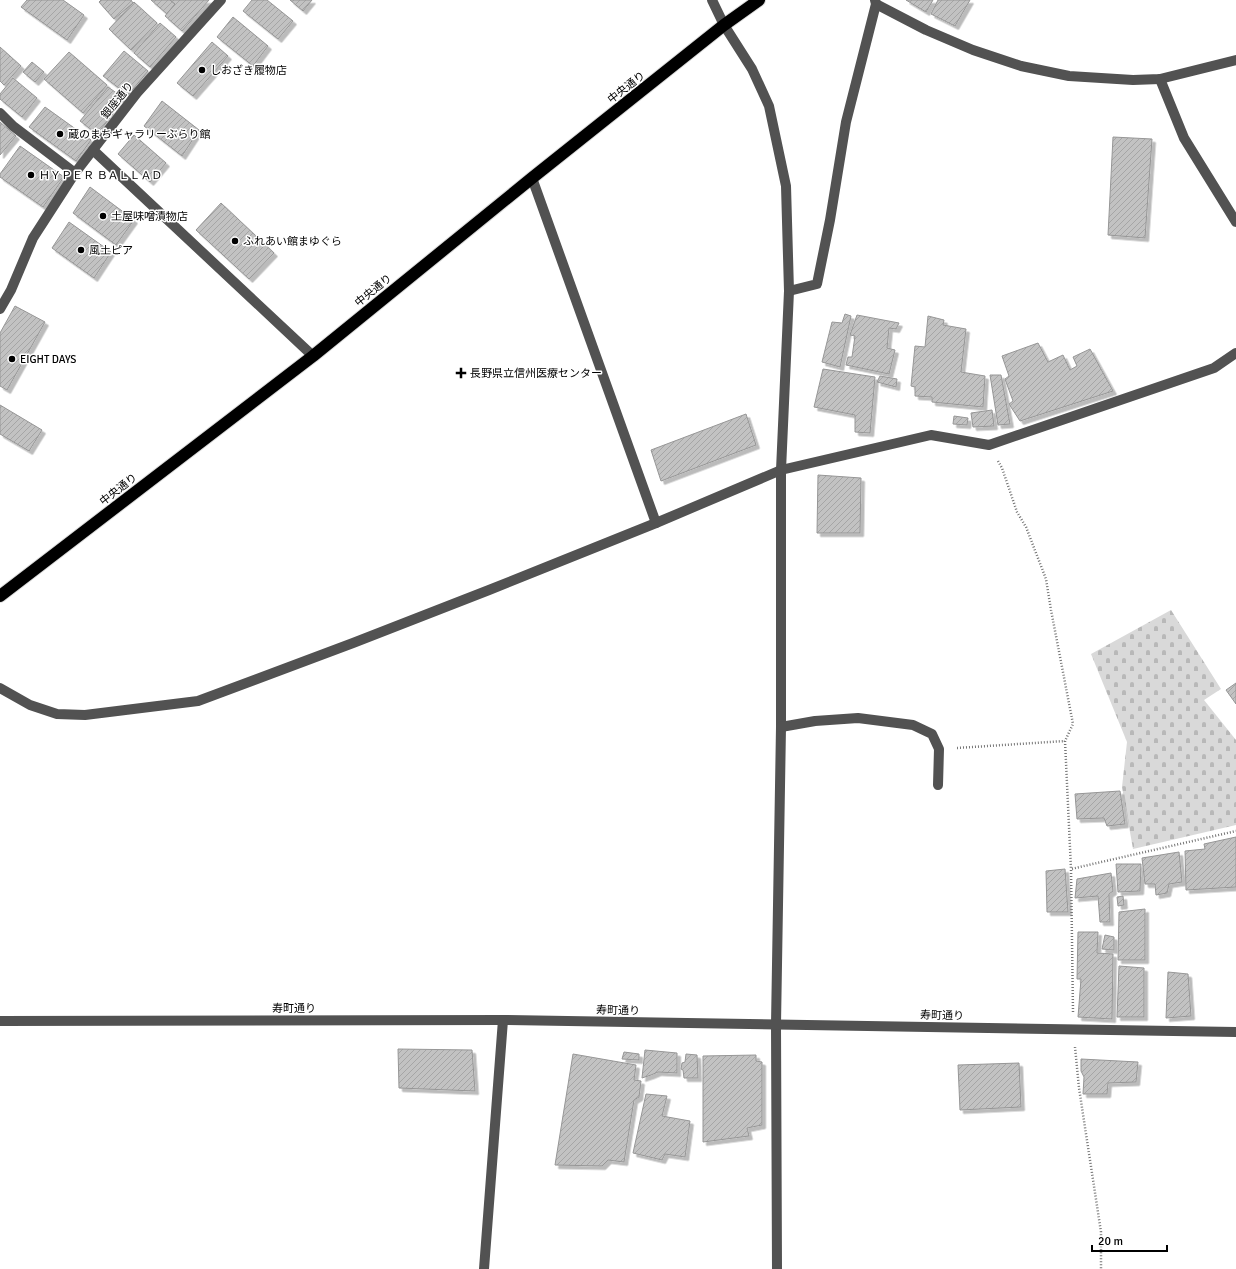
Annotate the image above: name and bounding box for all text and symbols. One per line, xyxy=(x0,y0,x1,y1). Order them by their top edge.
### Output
place label: しおざき履物店 xyxy=(210,64,287,77)
marker: しおざき履物店 xyxy=(197,65,207,75)
street label: 中央通り xyxy=(605,69,648,106)
street label: 銀座通り xyxy=(98,79,136,122)
place label: 蔵のまちギャラリーぶらり館 xyxy=(68,128,211,141)
marker: 蔵のまちギャラリーぶらり館 xyxy=(55,129,65,139)
place label: ＨＹＰＥＲ ＢＡＬＬＡＤ xyxy=(39,169,162,182)
marker: ＨＹＰＥＲ ＢＡＬＬＡＤ xyxy=(26,170,36,180)
place label: 土屋味噌漬物店 xyxy=(111,210,188,223)
marker: 土屋味噌漬物店 xyxy=(98,211,108,221)
place label: ふれあい館まゆぐら xyxy=(243,235,342,248)
marker: ふれあい館まゆぐら xyxy=(230,236,240,246)
place label: 風土ピア xyxy=(89,244,133,257)
marker: 風土ピア xyxy=(76,245,86,255)
street label: 中央通り xyxy=(352,271,395,309)
place label: EIGHT DAYS xyxy=(20,353,76,366)
marker: EIGHT DAYS xyxy=(7,354,17,364)
marker: 長野県立信州医療センター xyxy=(455,367,467,379)
place label: 長野県立信州医療センター xyxy=(470,367,602,380)
street label: 中央通り xyxy=(97,471,140,508)
street label: 寿町通り xyxy=(272,1002,316,1015)
street label: 寿町通り xyxy=(596,1004,640,1017)
street label: 寿町通り xyxy=(920,1009,964,1022)
scale bar xyxy=(1092,1227,1167,1253)
text: 20 m xyxy=(1098,1234,1123,1249)

